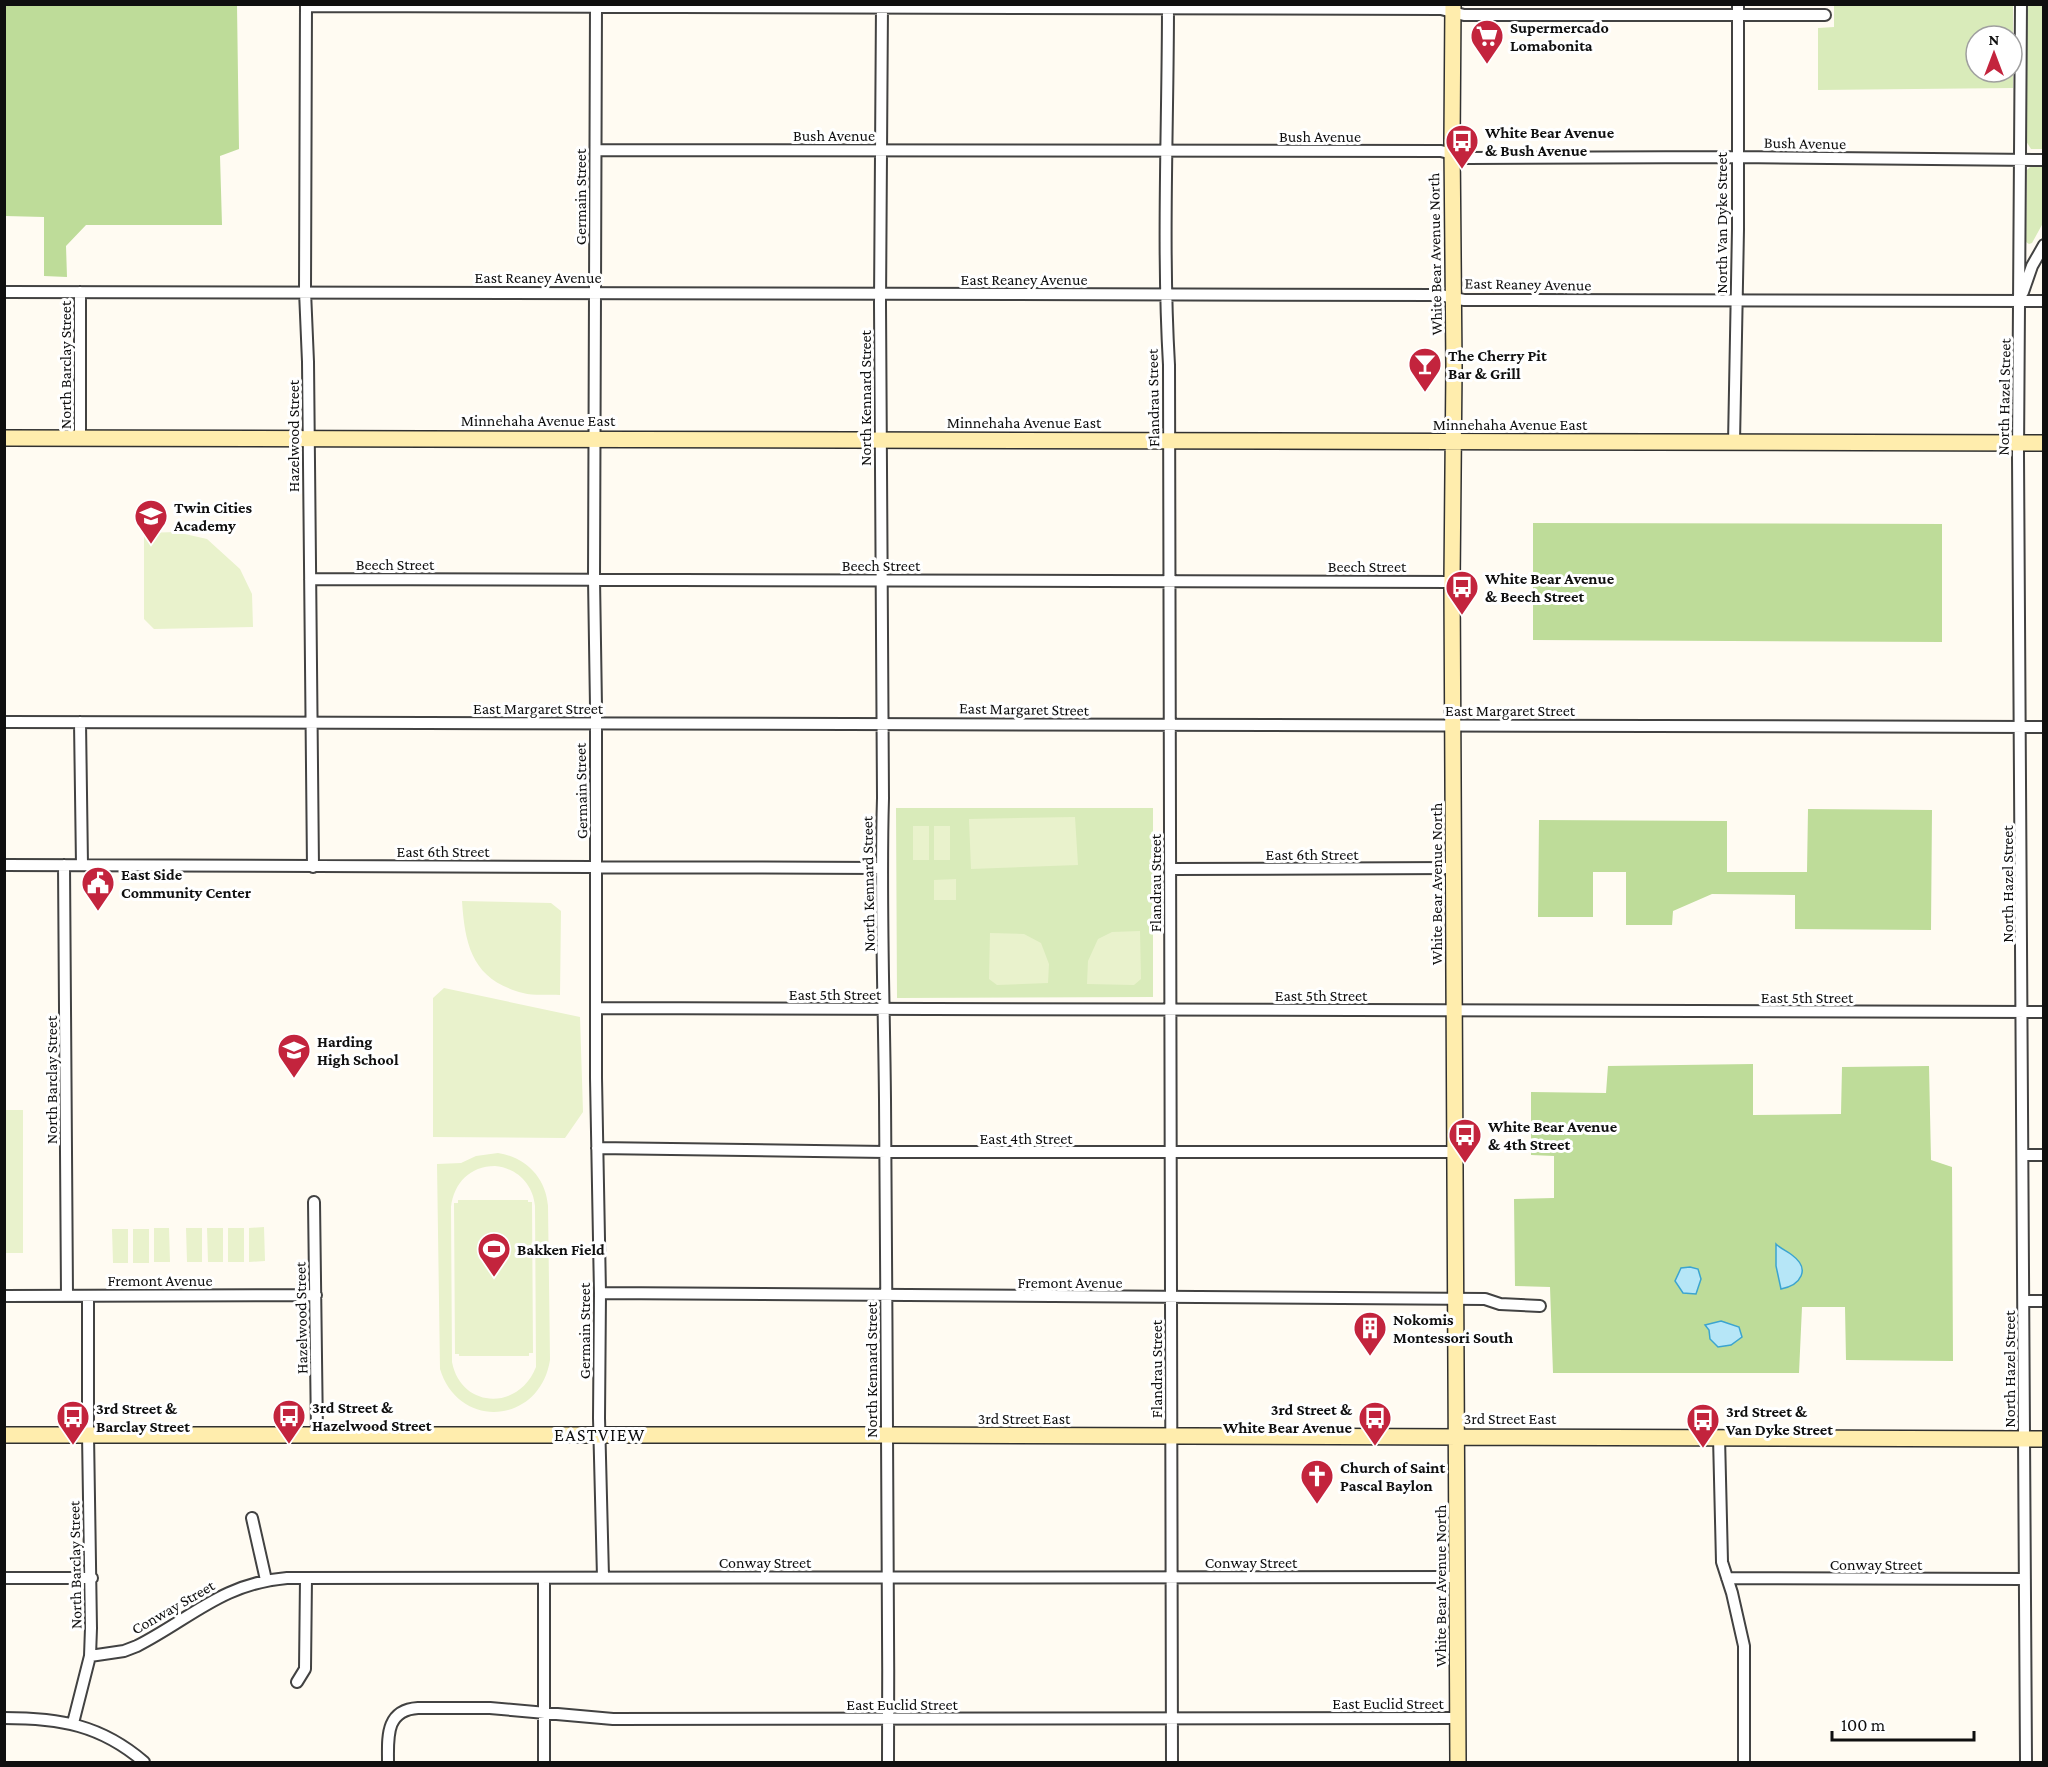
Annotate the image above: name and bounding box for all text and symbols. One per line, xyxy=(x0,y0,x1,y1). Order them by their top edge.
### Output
supermarket icon: Supermercado Lomabonita xyxy=(1469,18,1505,65)
place label: Supermercado Lomabonita xyxy=(1510,19,1609,54)
north arrow xyxy=(1964,24,2024,84)
text: N xyxy=(1989,31,2000,48)
bus stop icon: White Bear Avenue & Bush Avenue xyxy=(1444,123,1480,170)
place label: White Bear Avenue & Bush Avenue xyxy=(1484,124,1615,159)
street label: Bush Avenue xyxy=(793,127,875,144)
street label: Bush Avenue xyxy=(1279,128,1361,145)
street label: Bush Avenue xyxy=(1764,134,1846,152)
street label: Germain Street xyxy=(572,148,589,245)
street label: North Van Dyke Street xyxy=(1713,152,1731,294)
street label: White Bear Avenue North xyxy=(1425,172,1445,335)
street label: East Reaney Avenue xyxy=(475,269,601,287)
street label: East Reaney Avenue xyxy=(961,271,1087,289)
street label: East Reaney Avenue xyxy=(1464,274,1592,295)
street label: North Barclay Street xyxy=(57,300,75,429)
street label: North Kennard Street xyxy=(857,329,874,466)
street label: North Hazel Street xyxy=(1994,337,2014,456)
bar icon: The Cherry Pit Bar & Grill xyxy=(1407,346,1443,393)
place label: The Cherry Pit Bar & Grill xyxy=(1448,347,1547,382)
street label: Flandrau Street xyxy=(1144,348,1162,447)
street label: Hazelwood Street xyxy=(285,379,302,492)
street label: Minnehaha Avenue East xyxy=(461,412,616,429)
street label: Minnehaha Avenue East xyxy=(947,414,1102,431)
street label: Minnehaha Avenue East xyxy=(1433,416,1588,433)
school or university icon: Twin Cities Academy xyxy=(133,498,169,545)
place label: Twin Cities Academy xyxy=(173,499,252,534)
street label: Beech Street xyxy=(356,556,435,573)
street label: Beech Street xyxy=(842,557,921,574)
street label: Beech Street xyxy=(1328,558,1407,575)
bus stop icon: White Bear Avenue & Beech Street xyxy=(1444,569,1480,616)
place label: White Bear Avenue & Beech Street xyxy=(1484,570,1615,605)
street label: East Margaret Street xyxy=(959,699,1090,720)
street label: East Margaret Street xyxy=(473,700,604,718)
street label: East Margaret Street xyxy=(1445,702,1576,720)
street label: Germain Street xyxy=(572,742,590,839)
street label: White Bear Avenue North xyxy=(1428,802,1445,965)
street label: North Kennard Street xyxy=(858,815,878,952)
street label: North Hazel Street xyxy=(1999,825,2016,943)
street label: Flandrau Street xyxy=(1147,833,1164,932)
street label: East 6th Street xyxy=(396,843,490,860)
street label: East 6th Street xyxy=(1265,846,1359,863)
public building icon: East Side Community Center xyxy=(80,865,116,912)
place label: East Side Community Center xyxy=(121,866,252,901)
street label: East 5th Street xyxy=(789,986,882,1003)
street label: East 5th Street xyxy=(1275,987,1368,1004)
street label: East 5th Street xyxy=(1761,989,1854,1006)
street label: North Barclay Street xyxy=(43,1015,61,1144)
school or university icon: Harding High School xyxy=(276,1032,312,1079)
place label: Harding High School xyxy=(317,1033,399,1068)
bus stop icon: White Bear Avenue & 4th Street xyxy=(1447,1117,1483,1164)
place label: White Bear Avenue & 4th Street xyxy=(1487,1118,1618,1153)
street label: East 4th Street xyxy=(979,1130,1073,1147)
sports icon: Bakken Field xyxy=(476,1231,512,1278)
place label: Bakken Field xyxy=(517,1241,605,1258)
street label: Hazelwood Street xyxy=(292,1261,310,1374)
street label: Fremont Avenue xyxy=(108,1272,212,1289)
street label: Fremont Avenue xyxy=(1018,1274,1122,1291)
street label: Germain Street xyxy=(576,1282,593,1379)
street label: North Kennard Street xyxy=(863,1301,880,1438)
building icon: Nokomis Montessori South xyxy=(1352,1310,1388,1357)
street label: North Hazel Street xyxy=(2001,1310,2018,1428)
place label: Nokomis Montessori South xyxy=(1393,1311,1513,1346)
street label: Flandrau Street xyxy=(1148,1319,1165,1418)
bus stop icon: 3rd Street & Hazelwood Street xyxy=(271,1398,307,1445)
bus stop icon: 3rd Street & Barclay Street xyxy=(55,1399,91,1446)
place label: 3rd Street & Hazelwood Street xyxy=(312,1399,432,1434)
place label: 3rd Street & Barclay Street xyxy=(96,1400,190,1435)
bus stop icon: 3rd Street & White Bear Avenue xyxy=(1357,1400,1393,1447)
place label: 3rd Street & White Bear Avenue xyxy=(1222,1401,1353,1436)
bus stop icon: 3rd Street & Van Dyke Street xyxy=(1685,1402,1721,1449)
place label: 3rd Street & Van Dyke Street xyxy=(1725,1403,1833,1438)
street label: 3rd Street East xyxy=(978,1410,1071,1427)
street label: 3rd Street East xyxy=(1464,1410,1557,1427)
district label: EASTVIEW xyxy=(554,1425,646,1445)
church icon: Church of Saint Pascal Baylon xyxy=(1299,1458,1335,1505)
place label: Church of Saint Pascal Baylon xyxy=(1340,1459,1446,1494)
street label: North Barclay Street xyxy=(65,1500,86,1629)
street label: White Bear Avenue North xyxy=(1432,1504,1449,1667)
street label: Conway Street xyxy=(719,1554,812,1572)
street label: Conway Street xyxy=(1205,1554,1298,1572)
street label: Conway Street xyxy=(1830,1556,1923,1574)
street label: Conway Street xyxy=(129,1576,219,1638)
street label: East Euclid Street xyxy=(1332,1695,1445,1712)
street label: East Euclid Street xyxy=(846,1696,959,1713)
scale bar xyxy=(1832,1704,1974,1742)
text: 100 m xyxy=(1841,1715,1886,1735)

